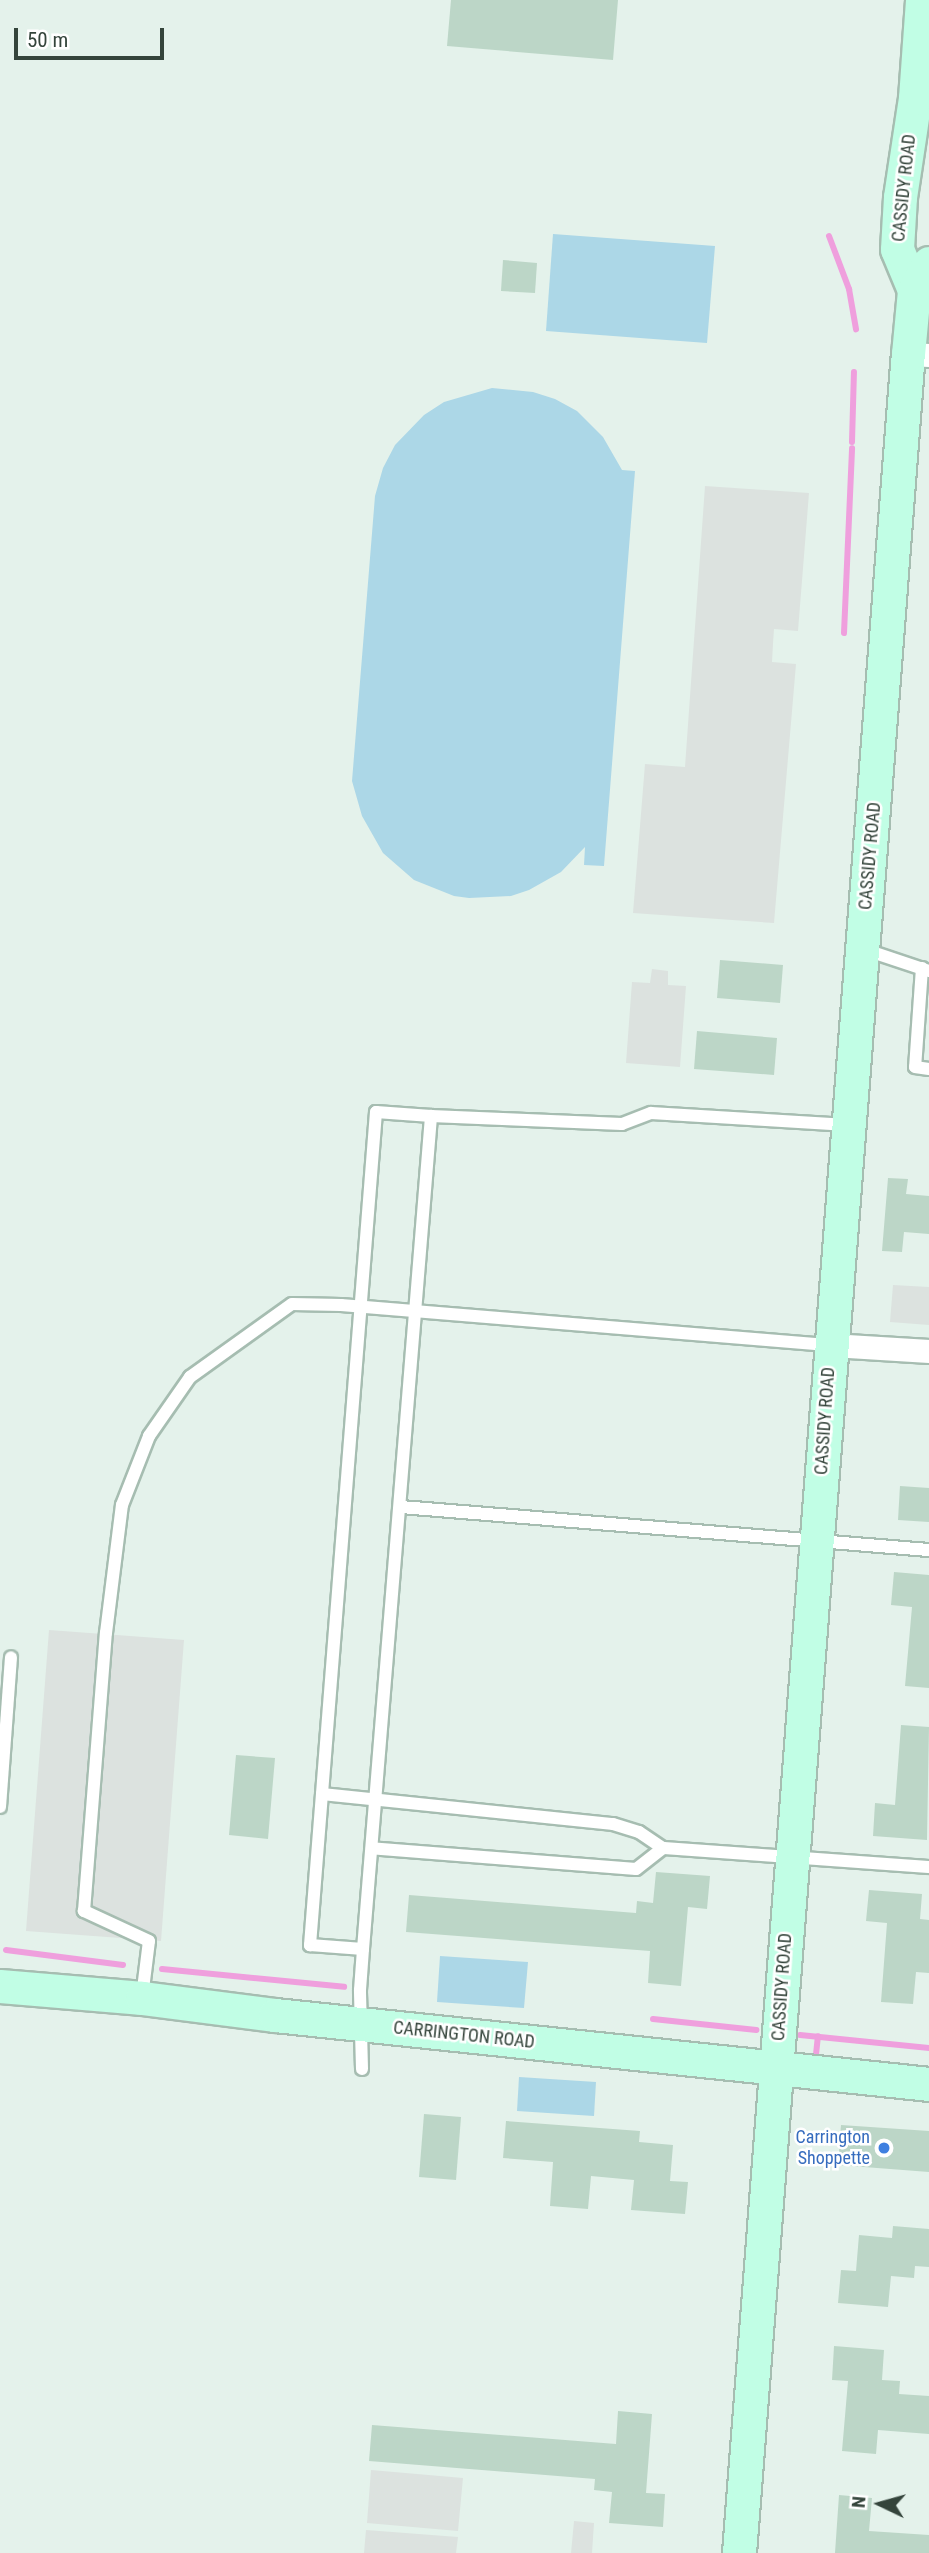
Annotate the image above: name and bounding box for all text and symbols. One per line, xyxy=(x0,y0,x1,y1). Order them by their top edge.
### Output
scale bar xyxy=(18,14,168,58)
text: 50 m xyxy=(27,28,68,52)
street label: CASSIDY ROAD xyxy=(888,133,920,243)
street label: CASSIDY ROAD xyxy=(855,801,885,911)
street label: CASSIDY ROAD xyxy=(810,1366,840,1476)
street label: CASSIDY ROAD xyxy=(767,1932,797,2042)
street label: CARRINGTON ROAD xyxy=(392,2017,536,2053)
place label: Carrington Shoppette xyxy=(796,2127,870,2170)
marker: Carrington Shoppette xyxy=(876,2140,892,2156)
north arrow xyxy=(845,2469,915,2539)
text: N xyxy=(847,2495,871,2509)

